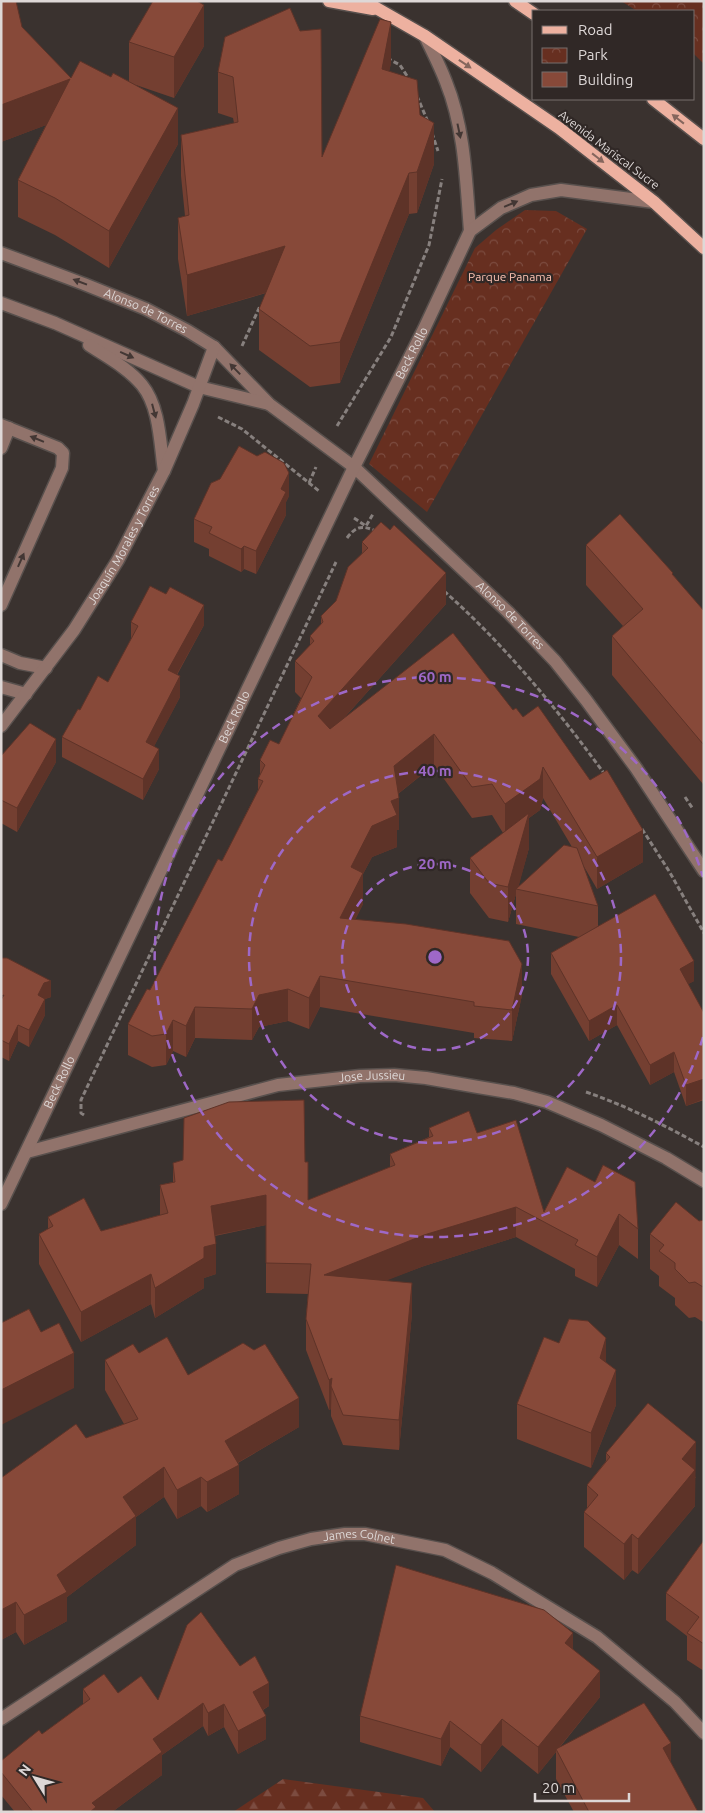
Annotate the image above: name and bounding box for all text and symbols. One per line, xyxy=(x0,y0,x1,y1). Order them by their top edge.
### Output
legend xyxy=(532,10,695,100)
text: Road xyxy=(578,21,613,38)
text: Park xyxy=(578,46,608,63)
one-way arrow xyxy=(458,59,472,69)
text: Building xyxy=(578,71,633,88)
street label: Avenida Mariscal Sucre xyxy=(556,108,662,192)
one-way arrow xyxy=(672,113,685,124)
one-way arrow xyxy=(456,123,464,139)
one-way arrow xyxy=(591,153,604,163)
one-way arrow xyxy=(504,200,519,208)
park label: Parque Panama xyxy=(468,270,552,283)
one-way arrow xyxy=(72,278,87,285)
street label: Alonso de Torres xyxy=(102,286,190,336)
street label: Beck Rollo xyxy=(393,325,430,381)
one-way arrow xyxy=(120,351,134,359)
one-way arrow xyxy=(229,364,241,376)
one-way arrow xyxy=(150,404,158,419)
one-way arrow xyxy=(29,435,44,443)
street label: Joaquín Morales y Torres xyxy=(85,483,161,607)
one-way arrow xyxy=(17,553,25,567)
street label: Alonso de Torres xyxy=(474,579,547,652)
text: 60 m xyxy=(418,668,452,685)
street label: Beck Rollo xyxy=(216,688,252,745)
text: 40 m xyxy=(418,762,452,779)
text: 20 m xyxy=(418,855,452,872)
centre of rings xyxy=(426,948,444,966)
street label: Beck Rollo xyxy=(41,1054,77,1110)
street label: Jose Jussieu xyxy=(338,1068,406,1084)
street label: James Colnet xyxy=(322,1527,397,1546)
north arrow xyxy=(10,1753,60,1803)
text: N xyxy=(15,1761,34,1779)
scale bar xyxy=(535,1770,629,1802)
text: 20 m xyxy=(542,1779,575,1796)

